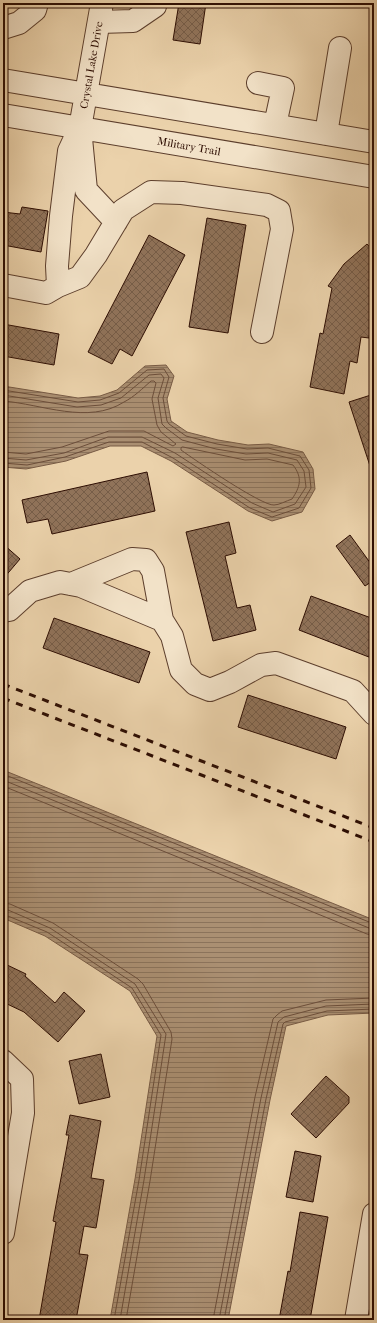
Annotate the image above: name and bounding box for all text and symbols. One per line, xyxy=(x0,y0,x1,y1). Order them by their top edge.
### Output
street label: Crystal Lake Drive xyxy=(77,20,106,110)
street label: Military Trail xyxy=(156,135,222,158)

